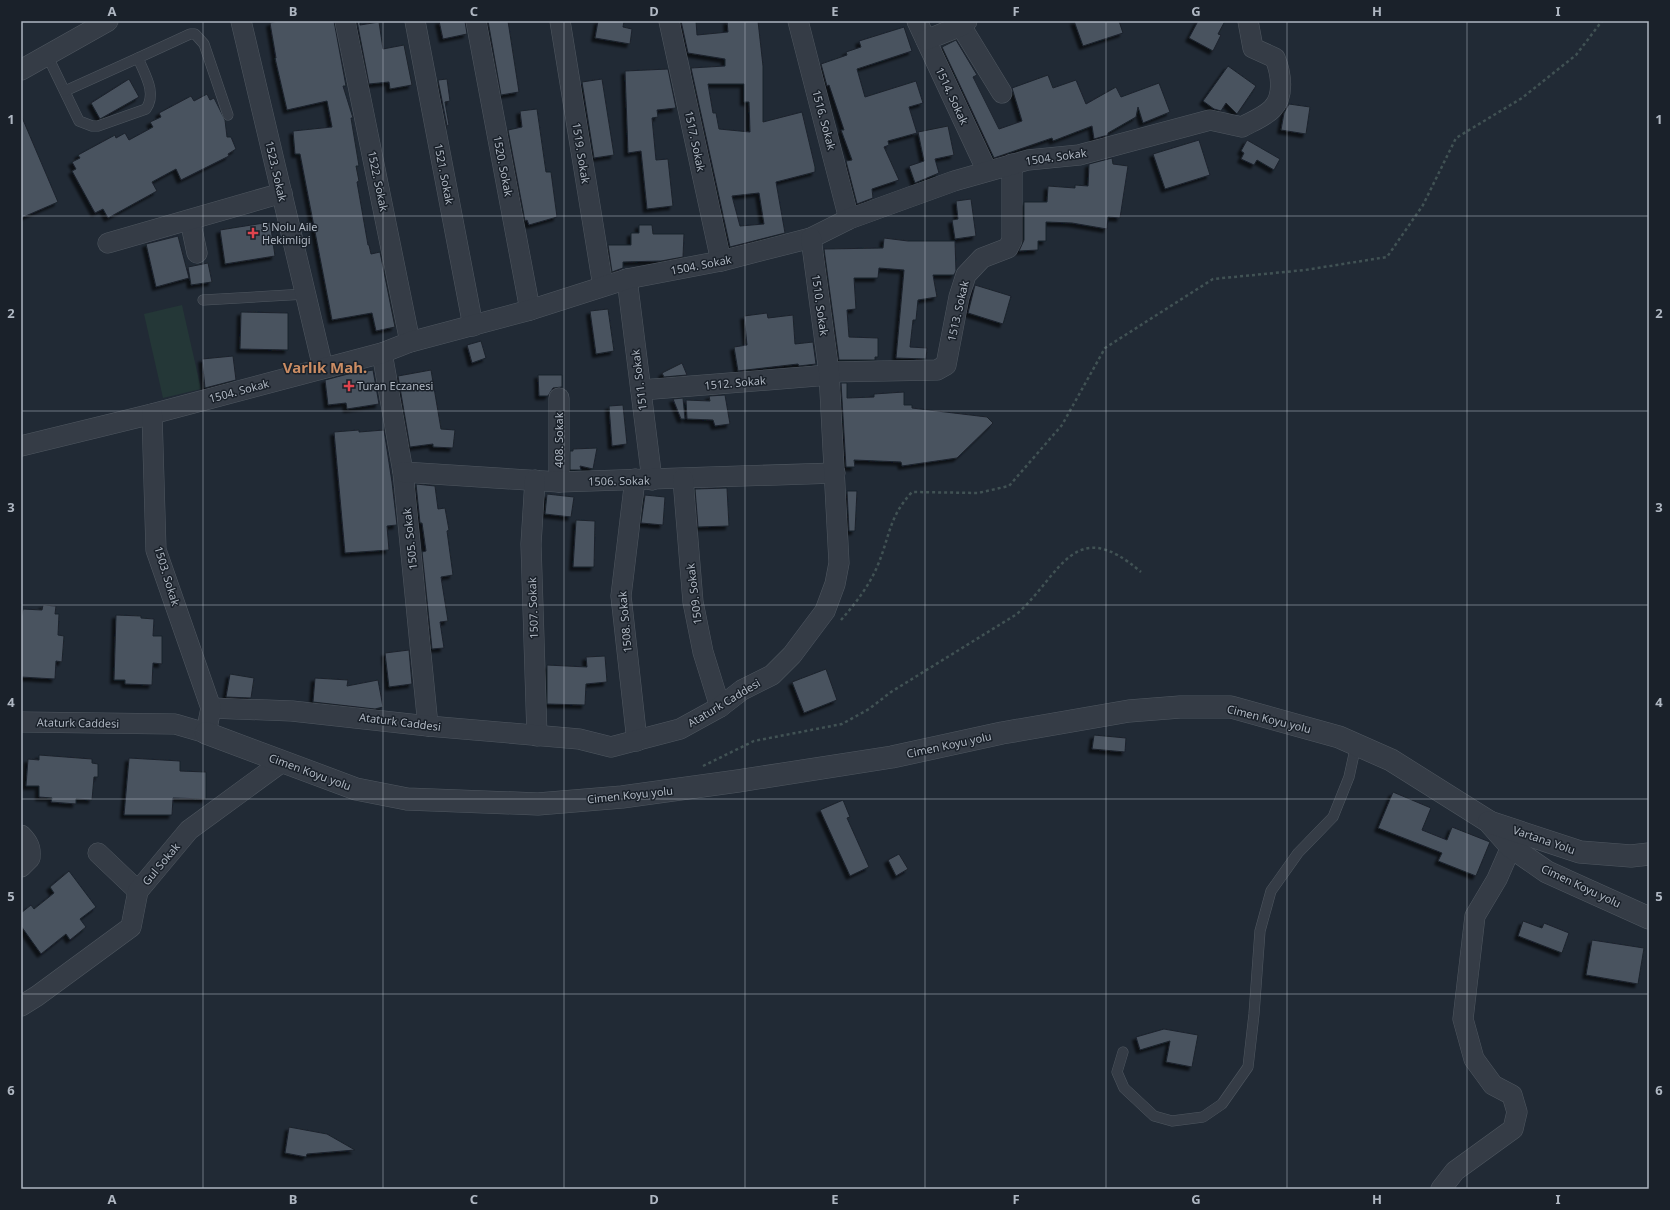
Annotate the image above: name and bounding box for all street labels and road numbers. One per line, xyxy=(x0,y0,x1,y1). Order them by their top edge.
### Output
street label: 1514. Sokak xyxy=(933,65,972,127)
street label: 1516. Sokak xyxy=(809,88,840,152)
street label: 1517. Sokak xyxy=(682,109,709,173)
street label: 1519. Sokak xyxy=(569,121,594,185)
street label: 1520. Sokak xyxy=(490,134,517,198)
street label: 1523. Sokak xyxy=(262,139,291,203)
street label: 1521. Sokak xyxy=(431,142,458,206)
street label: 1504. Sokak xyxy=(1024,145,1088,168)
street label: 1522. Sokak xyxy=(365,149,392,213)
street label: 1504. Sokak xyxy=(669,251,733,278)
street label: 1510. Sokak xyxy=(809,273,832,337)
street label: 1513. Sokak xyxy=(943,279,972,343)
street label: 1511. Sokak xyxy=(627,348,650,412)
street label: 1512. Sokak xyxy=(704,372,766,393)
street label: 1504. Sokak xyxy=(207,375,271,406)
street label: 408. Sokak xyxy=(551,412,566,468)
street label: 1506. Sokak xyxy=(588,472,650,489)
street label: 1505. Sokak xyxy=(399,508,420,570)
street label: 1503. Sokak xyxy=(151,544,184,608)
street label: 1509. Sokak xyxy=(682,562,705,626)
street label: 1507. Sokak xyxy=(524,577,541,639)
street label: 1508. Sokak xyxy=(614,591,635,653)
street label: Ataturk Caddesi xyxy=(685,675,763,730)
street label: Cimen Koyu yolu xyxy=(1225,701,1313,736)
street label: Ataturk Caddesi xyxy=(358,709,442,734)
street label: Ataturk Caddesi xyxy=(37,714,119,731)
street label: Cimen Koyu yolu xyxy=(905,728,993,761)
street label: Cimen Koyu yolu xyxy=(267,750,353,793)
street label: Cimen Koyu yolu xyxy=(586,783,674,806)
street label: Vartana Yolu xyxy=(1511,822,1577,857)
street label: Gul Sokak xyxy=(138,839,183,888)
street label: Cimen Koyu yolu xyxy=(1539,861,1624,911)

